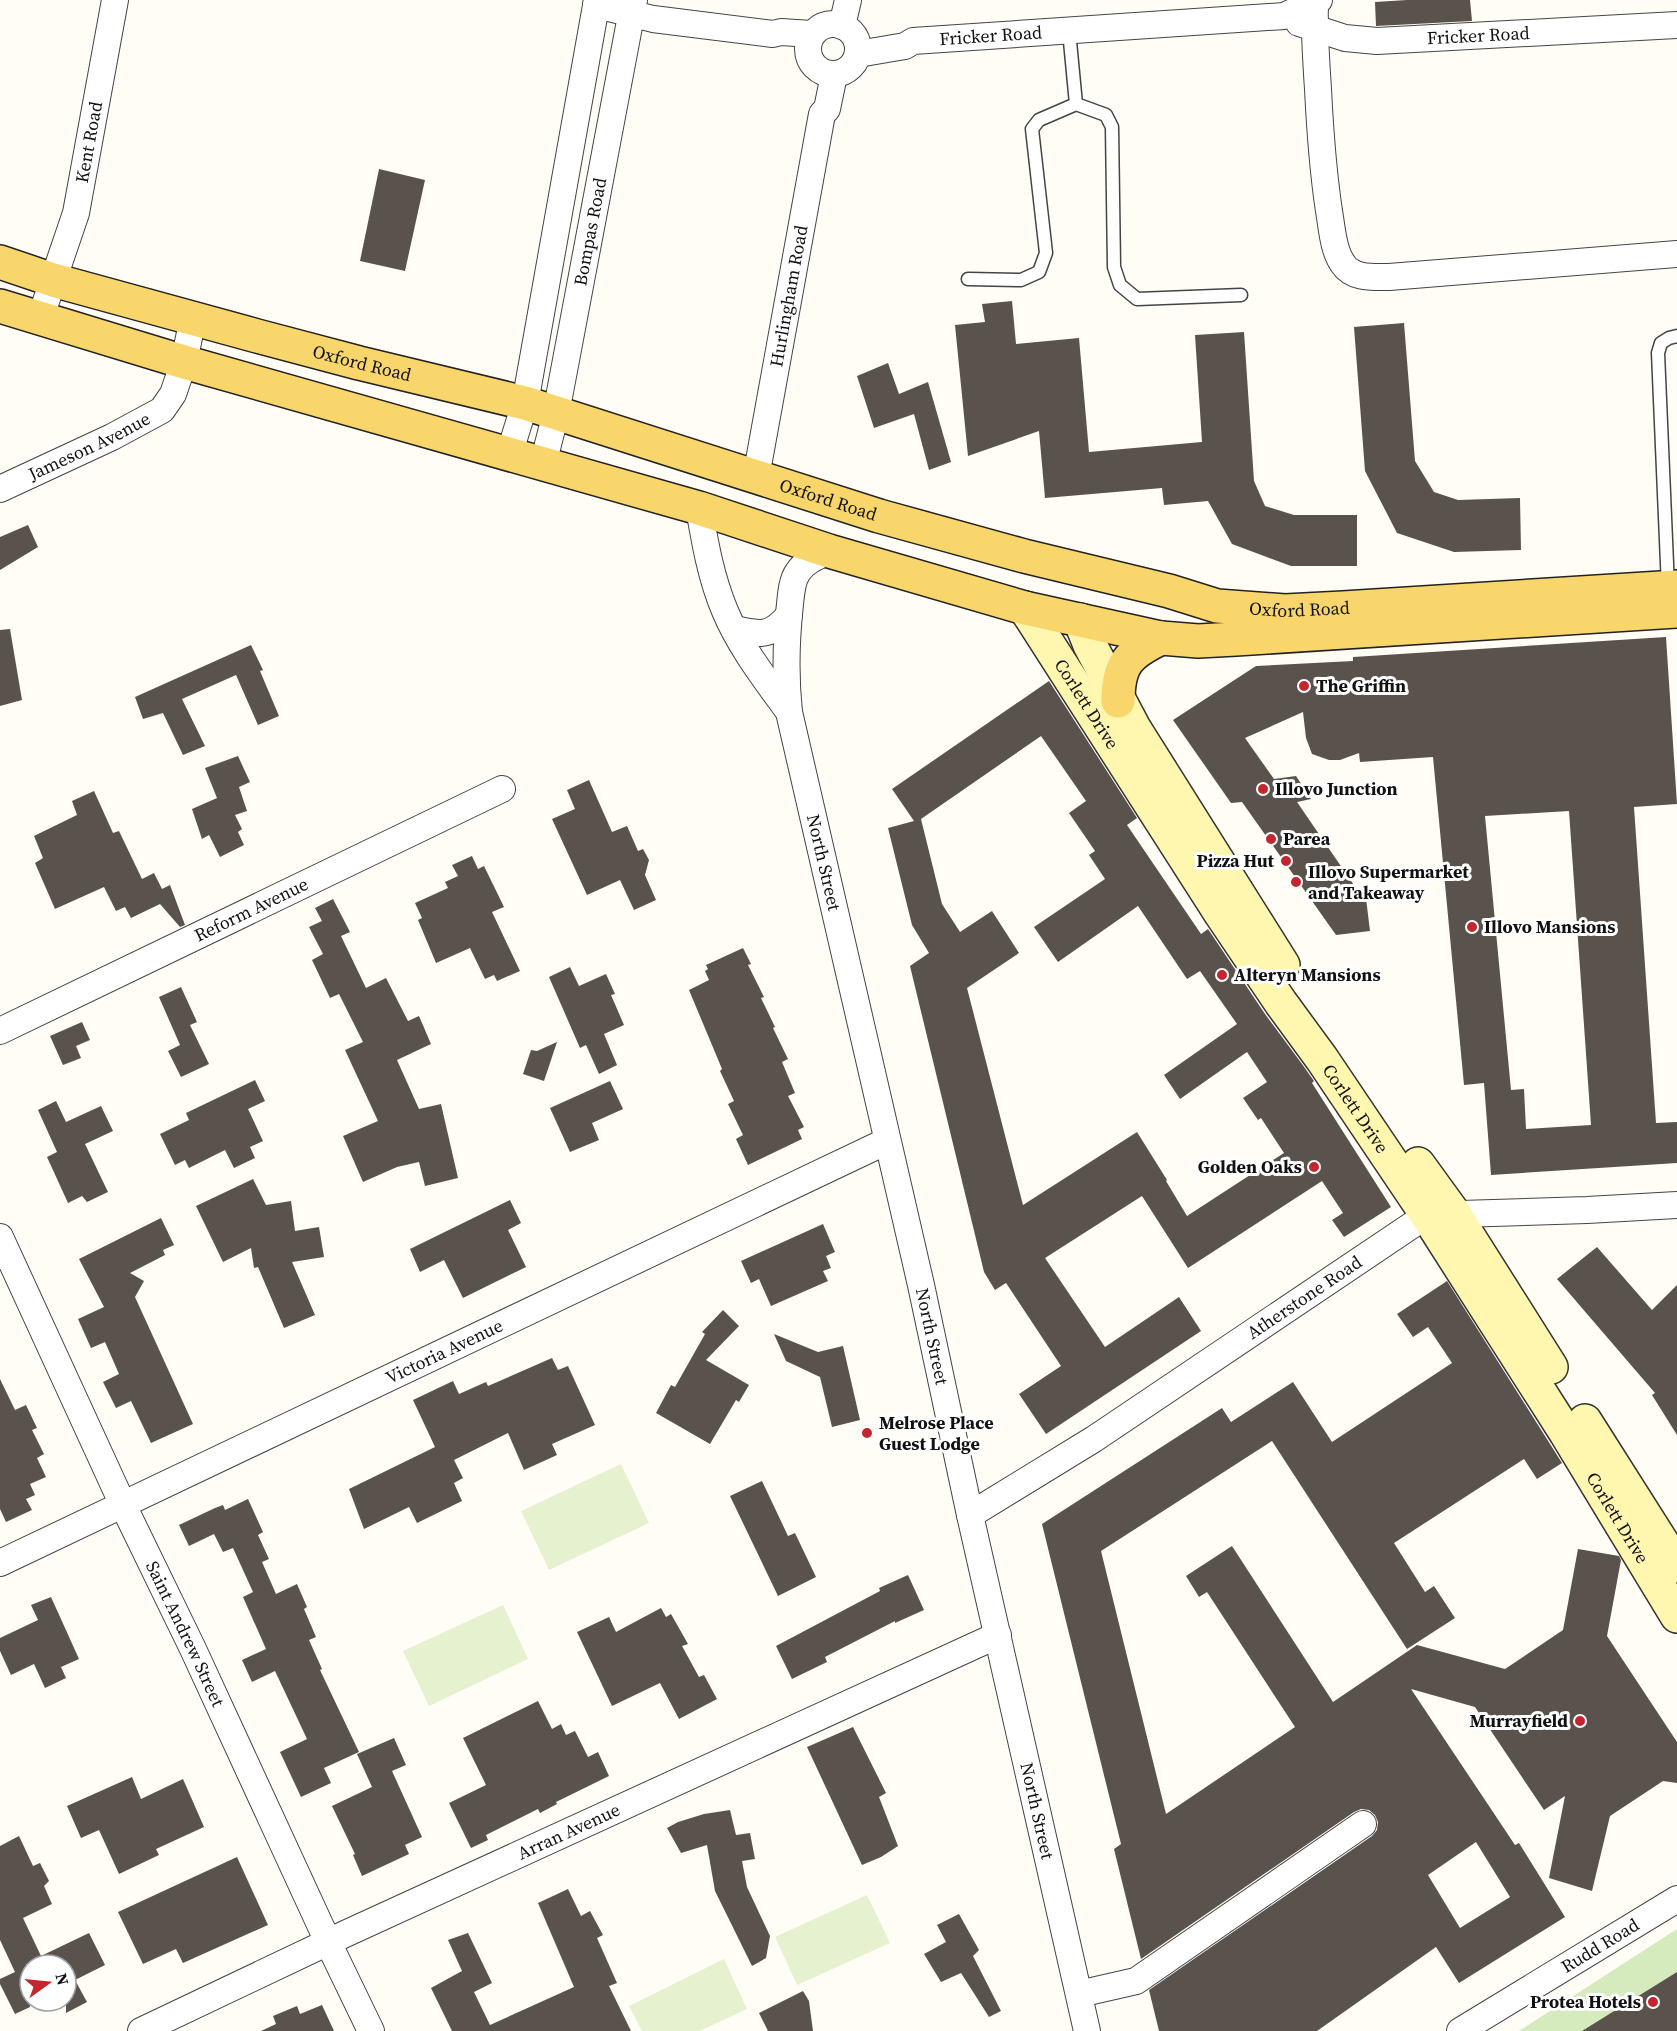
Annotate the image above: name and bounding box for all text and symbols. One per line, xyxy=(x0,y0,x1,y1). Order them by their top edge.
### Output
street label: Fricker Road xyxy=(938,19,1043,51)
street label: Fricker Road xyxy=(1426,20,1530,50)
street label: Kent Road xyxy=(69,99,108,185)
street label: Bompas Road xyxy=(567,176,612,288)
street label: Hurlingham Road xyxy=(763,223,814,369)
street label: Oxford Road xyxy=(310,338,414,387)
street label: Jameson Avenue xyxy=(23,406,155,487)
street label: Oxford Road xyxy=(776,472,880,527)
street label: Oxford Road xyxy=(1248,595,1351,623)
street label: Corlett Drive xyxy=(1049,654,1125,754)
place label: The Griffin xyxy=(1316,673,1406,698)
marker: The Griffin xyxy=(1297,679,1311,693)
place label: Illovo Junction xyxy=(1275,776,1398,801)
marker: Illovo Junction xyxy=(1256,782,1270,796)
street label: North Street xyxy=(801,812,847,913)
place label: Parea xyxy=(1283,826,1331,851)
marker: Parea xyxy=(1264,832,1278,846)
place label: Pizza Hut xyxy=(1197,848,1275,873)
marker: Pizza Hut xyxy=(1279,854,1293,868)
place label: Illovo Supermarket and Takeaway xyxy=(1308,859,1469,905)
street label: Reform Avenue xyxy=(190,871,312,948)
marker: Illovo Supermarket and Takeaway xyxy=(1289,875,1303,889)
place label: Illovo Mansions xyxy=(1484,914,1615,939)
marker: Illovo Mansions xyxy=(1465,920,1479,934)
place label: Alteryn Mansions xyxy=(1234,962,1381,987)
marker: Alteryn Mansions xyxy=(1215,968,1229,982)
street label: Corlett Drive xyxy=(1317,1059,1395,1158)
place label: Golden Oaks xyxy=(1198,1154,1302,1179)
marker: Golden Oaks xyxy=(1307,1160,1321,1174)
street label: Atherstone Road xyxy=(1242,1249,1367,1345)
street label: North Street xyxy=(910,1286,955,1387)
street label: Victoria Avenue xyxy=(381,1313,507,1390)
place label: Melrose Place Guest Lodge xyxy=(879,1410,994,1456)
marker: Melrose Place Guest Lodge xyxy=(860,1426,874,1440)
street label: Corlett Drive xyxy=(1581,1467,1655,1568)
street label: Saint Andrew Street xyxy=(140,1557,231,1711)
place label: Murrayfield xyxy=(1470,1708,1568,1733)
marker: Murrayfield xyxy=(1573,1714,1587,1728)
street label: North Street xyxy=(1014,1760,1061,1862)
street label: Arran Avenue xyxy=(513,1797,624,1865)
street label: Rudd Road xyxy=(1556,1912,1644,1979)
north arrow xyxy=(18,1953,78,2013)
text: N xyxy=(50,1971,75,1988)
place label: Protea Hotels xyxy=(1530,1989,1641,2014)
marker: Protea Hotels xyxy=(1646,1995,1660,2009)

